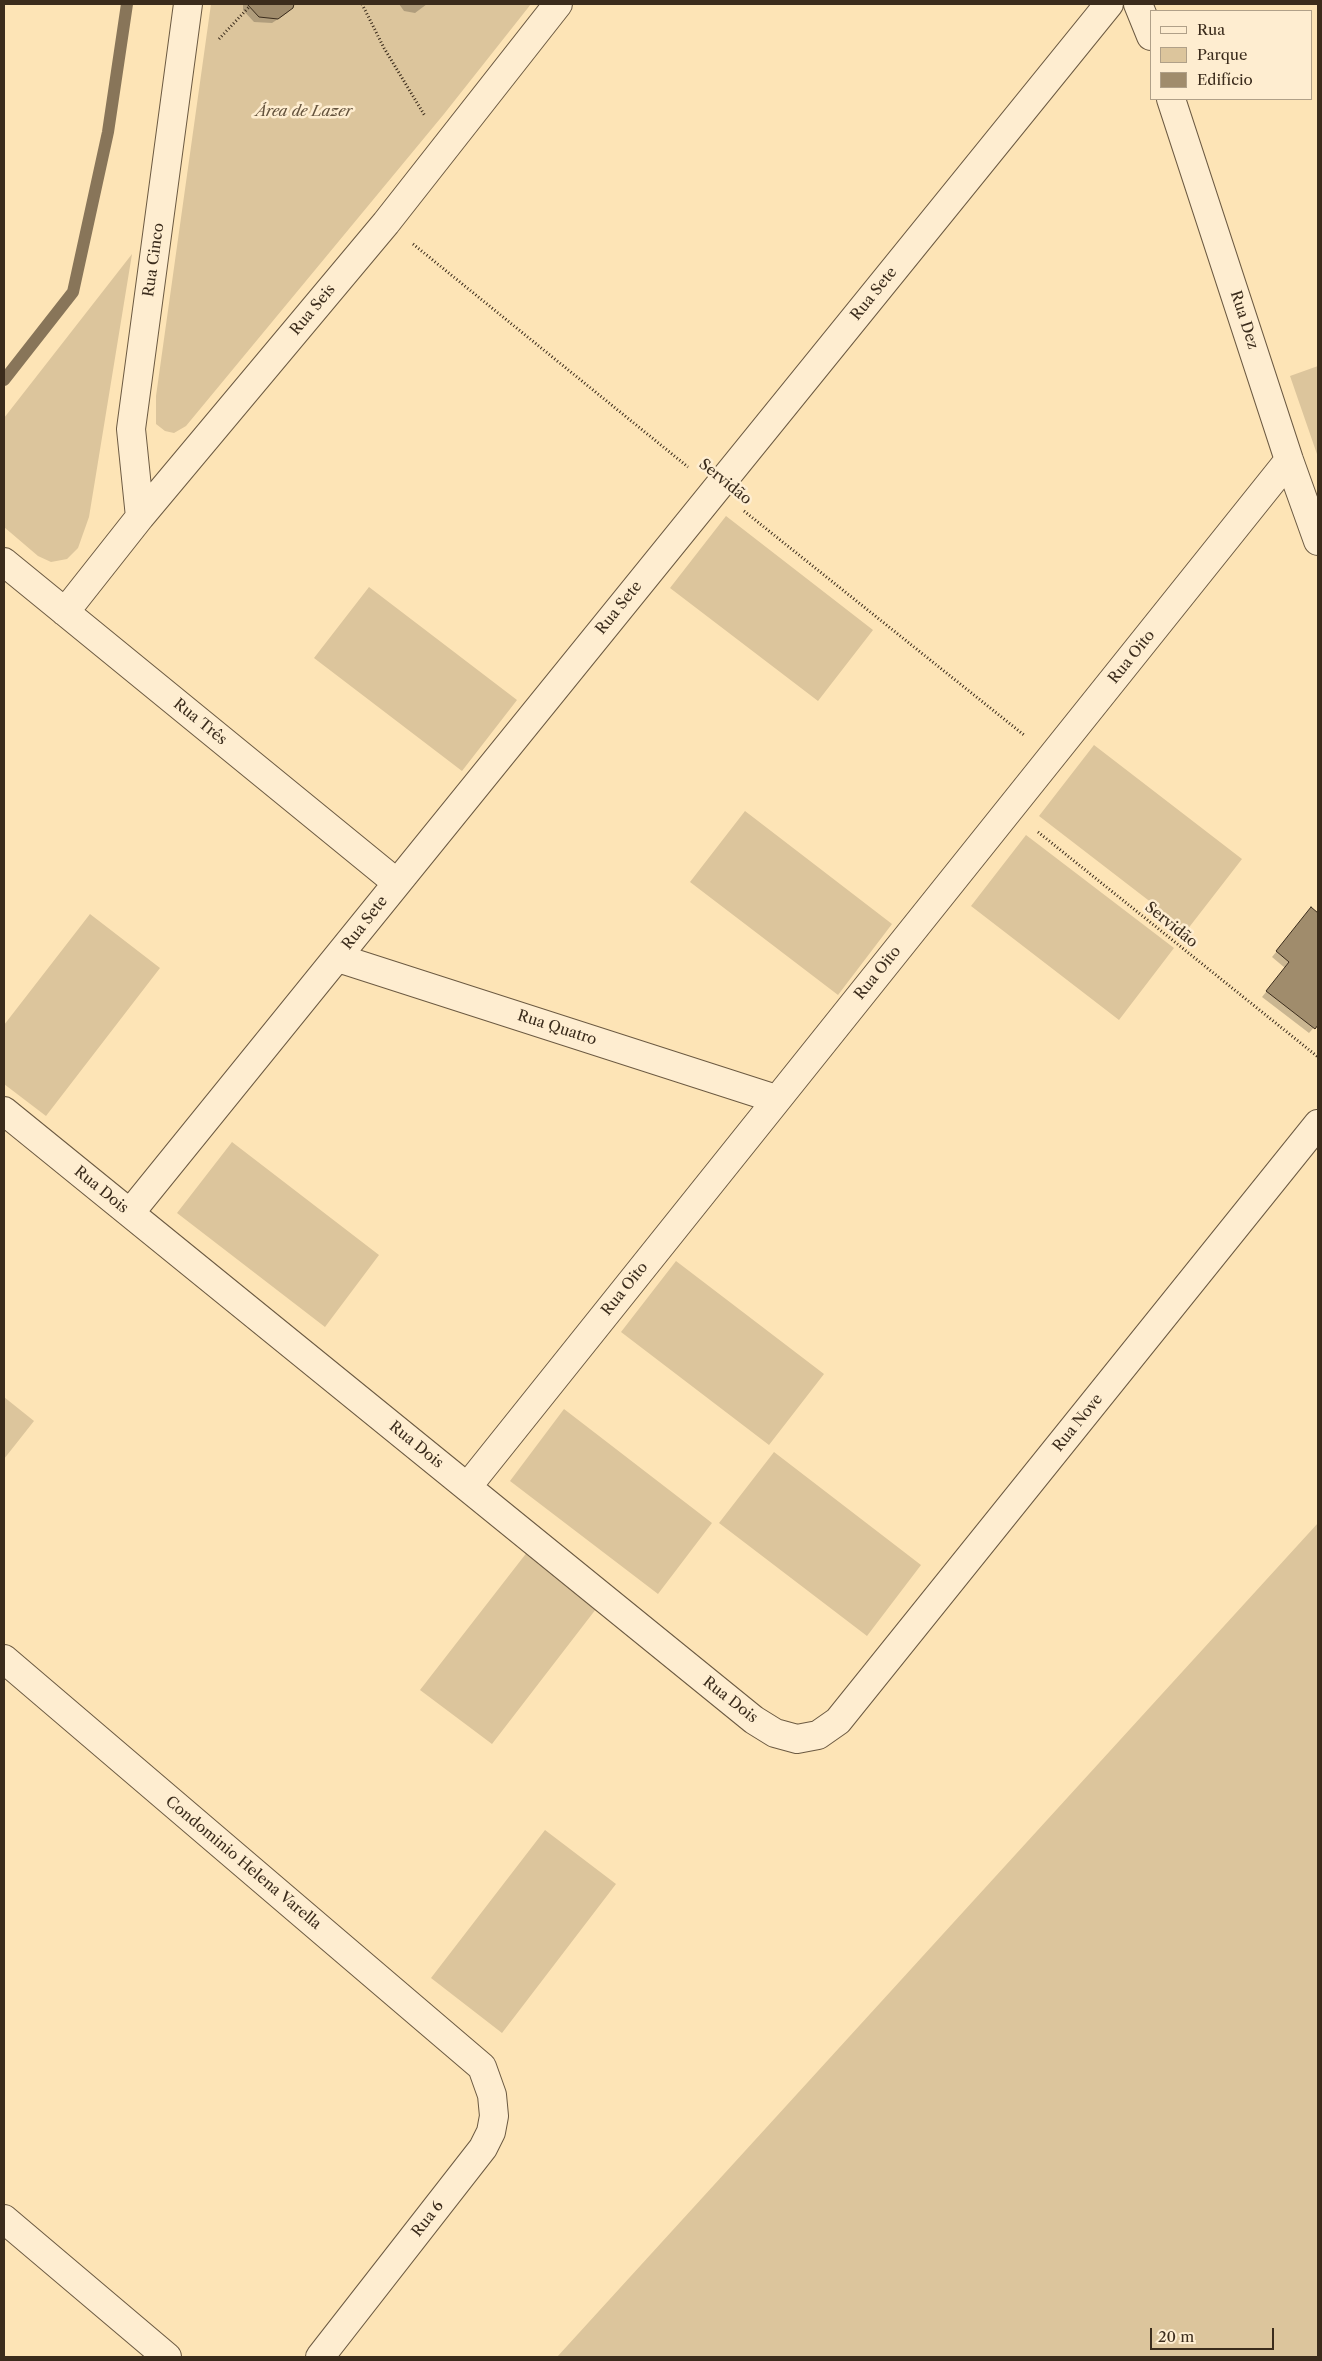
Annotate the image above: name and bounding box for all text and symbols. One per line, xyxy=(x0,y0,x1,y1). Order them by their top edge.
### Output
legend xyxy=(1150,10,1312,100)
text: Rua xyxy=(1197,20,1225,39)
text: Parque xyxy=(1197,45,1247,64)
text: Edifício xyxy=(1197,70,1253,89)
park label: Área de Lazer xyxy=(255,103,353,121)
street label: Rua Cinco xyxy=(140,222,168,298)
street label: Rua Sete xyxy=(847,264,901,324)
street label: Rua Seis xyxy=(287,281,339,339)
street label: Rua Dez xyxy=(1226,288,1262,352)
street label: Servidão xyxy=(695,455,755,509)
street label: Rua Sete xyxy=(592,578,646,638)
street label: Rua Oito xyxy=(1105,627,1159,687)
street label: Rua Três xyxy=(170,695,230,749)
street label: Rua Sete xyxy=(338,893,392,953)
street label: Servidão xyxy=(1141,898,1201,952)
street label: Rua Oito xyxy=(851,943,905,1003)
street label: Rua Quatro xyxy=(515,1007,599,1049)
street label: Rua Dois xyxy=(70,1163,132,1217)
street label: Rua Oito xyxy=(598,1259,652,1319)
street label: Rua Nove xyxy=(1049,1391,1107,1455)
street label: Rua Dois xyxy=(385,1418,447,1472)
street label: Rua Dois xyxy=(699,1673,761,1727)
street label: Condominio Helena Varella xyxy=(161,1792,325,1934)
street label: Rua 6 xyxy=(408,2197,448,2241)
scale bar xyxy=(1152,2318,1276,2350)
text: 20 m xyxy=(1158,2327,1194,2346)

